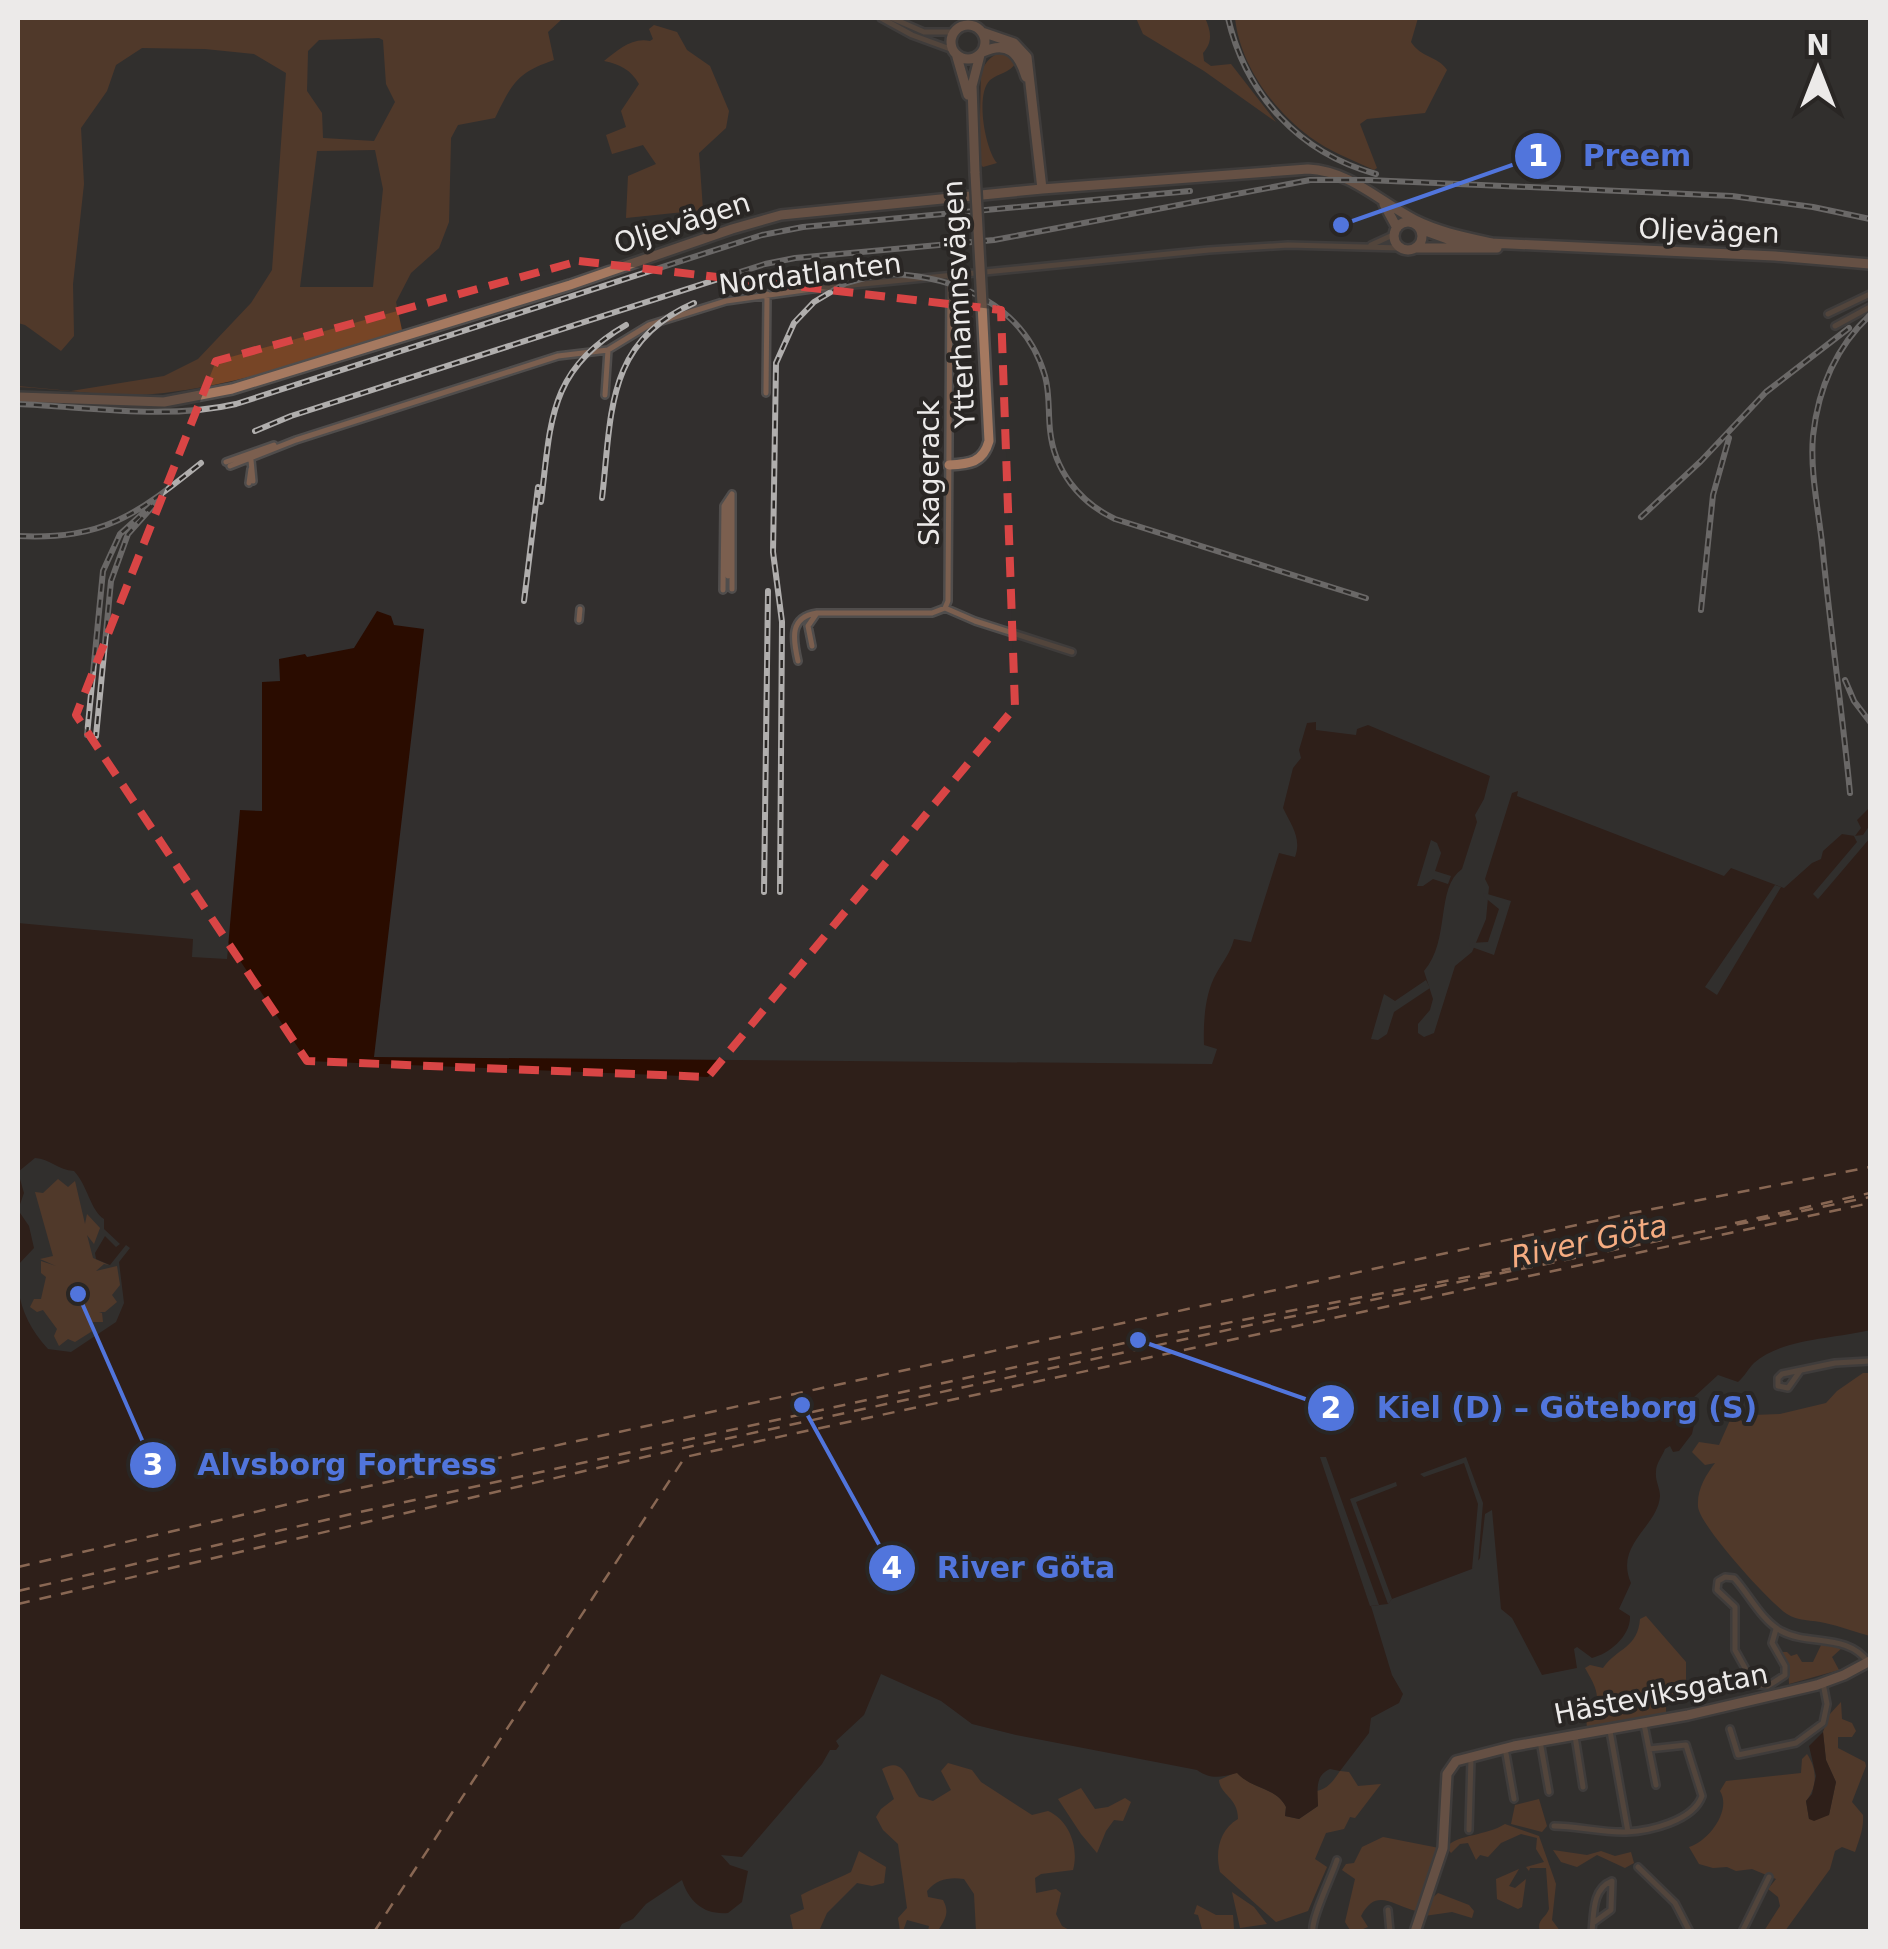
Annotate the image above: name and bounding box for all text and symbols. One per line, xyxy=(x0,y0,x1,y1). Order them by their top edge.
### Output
north arrow xyxy=(1768,20,1868,120)
text: N xyxy=(1806,29,1830,62)
callout: Preem xyxy=(1513,126,1711,186)
text: 1 xyxy=(1528,138,1548,173)
text: Preem xyxy=(1583,138,1691,173)
street label: Ytterhamnsvägen xyxy=(936,179,982,430)
street label: Oljevägen xyxy=(610,185,754,261)
street label: Oljevägen xyxy=(1638,212,1780,250)
street label: Nordatlanten xyxy=(717,246,903,302)
street label: Skagerack xyxy=(913,399,946,546)
water label: River Göta xyxy=(1508,1207,1670,1275)
callout: Kiel (D) – Göteborg (S) xyxy=(1306,1378,1777,1438)
text: 2 xyxy=(1321,1390,1341,1425)
text: Kiel (D) – Göteborg (S) xyxy=(1377,1390,1757,1425)
callout: Alvsborg Fortress xyxy=(128,1435,517,1495)
text: 3 xyxy=(143,1447,163,1482)
text: Alvsborg Fortress xyxy=(197,1447,497,1482)
callout: River Göta xyxy=(867,1538,1136,1598)
text: 4 xyxy=(882,1550,902,1585)
text: River Göta xyxy=(937,1550,1115,1585)
street label: Hästeviksgatan xyxy=(1551,1657,1771,1731)

